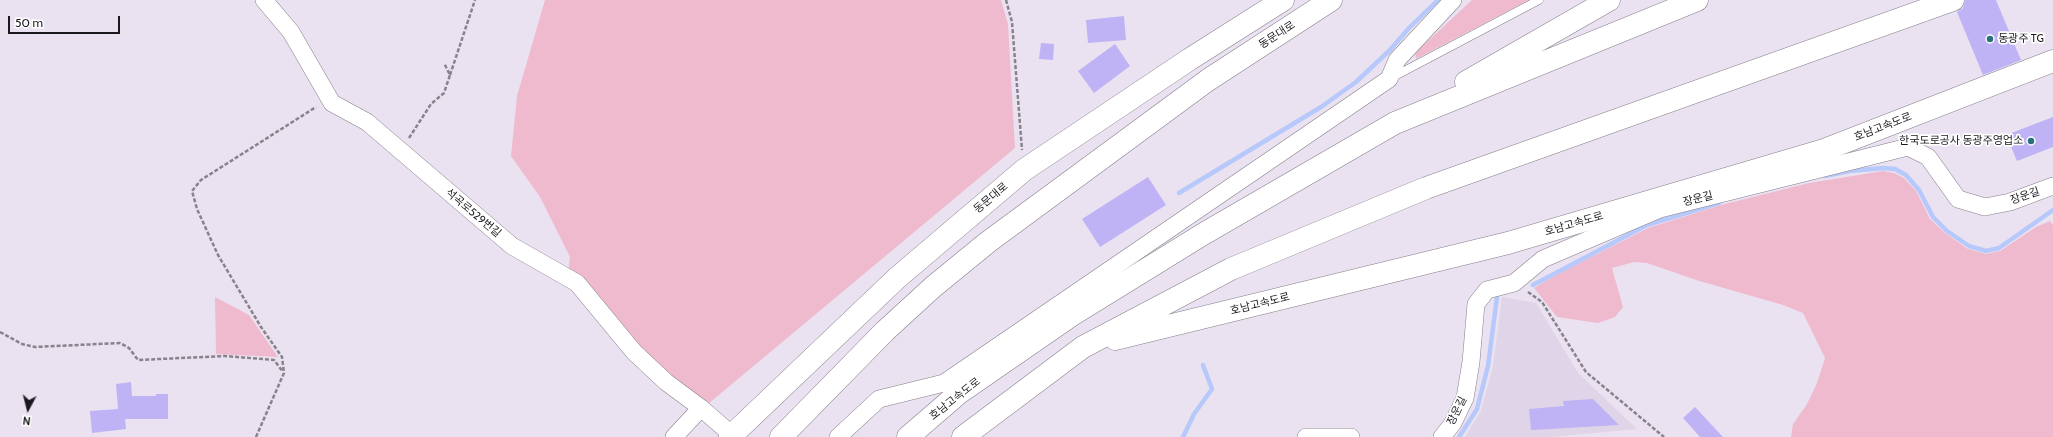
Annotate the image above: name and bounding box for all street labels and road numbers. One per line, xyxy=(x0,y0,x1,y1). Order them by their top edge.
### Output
street label: 동문대로 xyxy=(1256,18,1298,52)
street label: 호남고속도로 xyxy=(1852,110,1914,144)
street label: 동문대로 xyxy=(971,180,1011,216)
street label: 장운길 xyxy=(2008,185,2042,207)
street label: 석곡로529번길 xyxy=(442,186,504,240)
street label: 장운길 xyxy=(1682,189,1714,209)
street label: 호남고속도로 xyxy=(1543,209,1605,239)
street label: 호남고속도로 xyxy=(1229,290,1291,318)
street label: 호남고속도로 xyxy=(927,375,983,423)
street label: 장운길 xyxy=(1444,394,1470,428)

